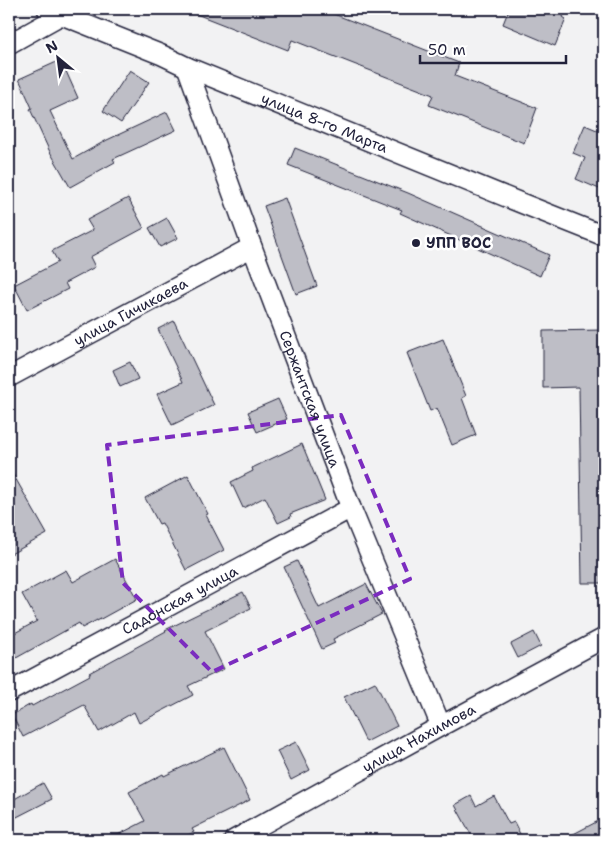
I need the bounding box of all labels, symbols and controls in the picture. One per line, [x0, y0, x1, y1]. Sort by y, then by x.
north arrow [32, 32, 82, 82]
scale bar [420, 32, 567, 64]
text: N [42, 36, 61, 57]
text: 50 m [428, 40, 466, 60]
street label: улица 8-го Марта [258, 88, 391, 158]
place label: УПП ВОС [426, 233, 491, 253]
marker: УПП ВОС [410, 237, 422, 249]
street label: улица Гичикаева [70, 273, 192, 351]
street label: Сержантская улица [275, 328, 345, 471]
street label: Садонская улица [118, 560, 242, 639]
street label: улица Нахимова [359, 699, 480, 777]

